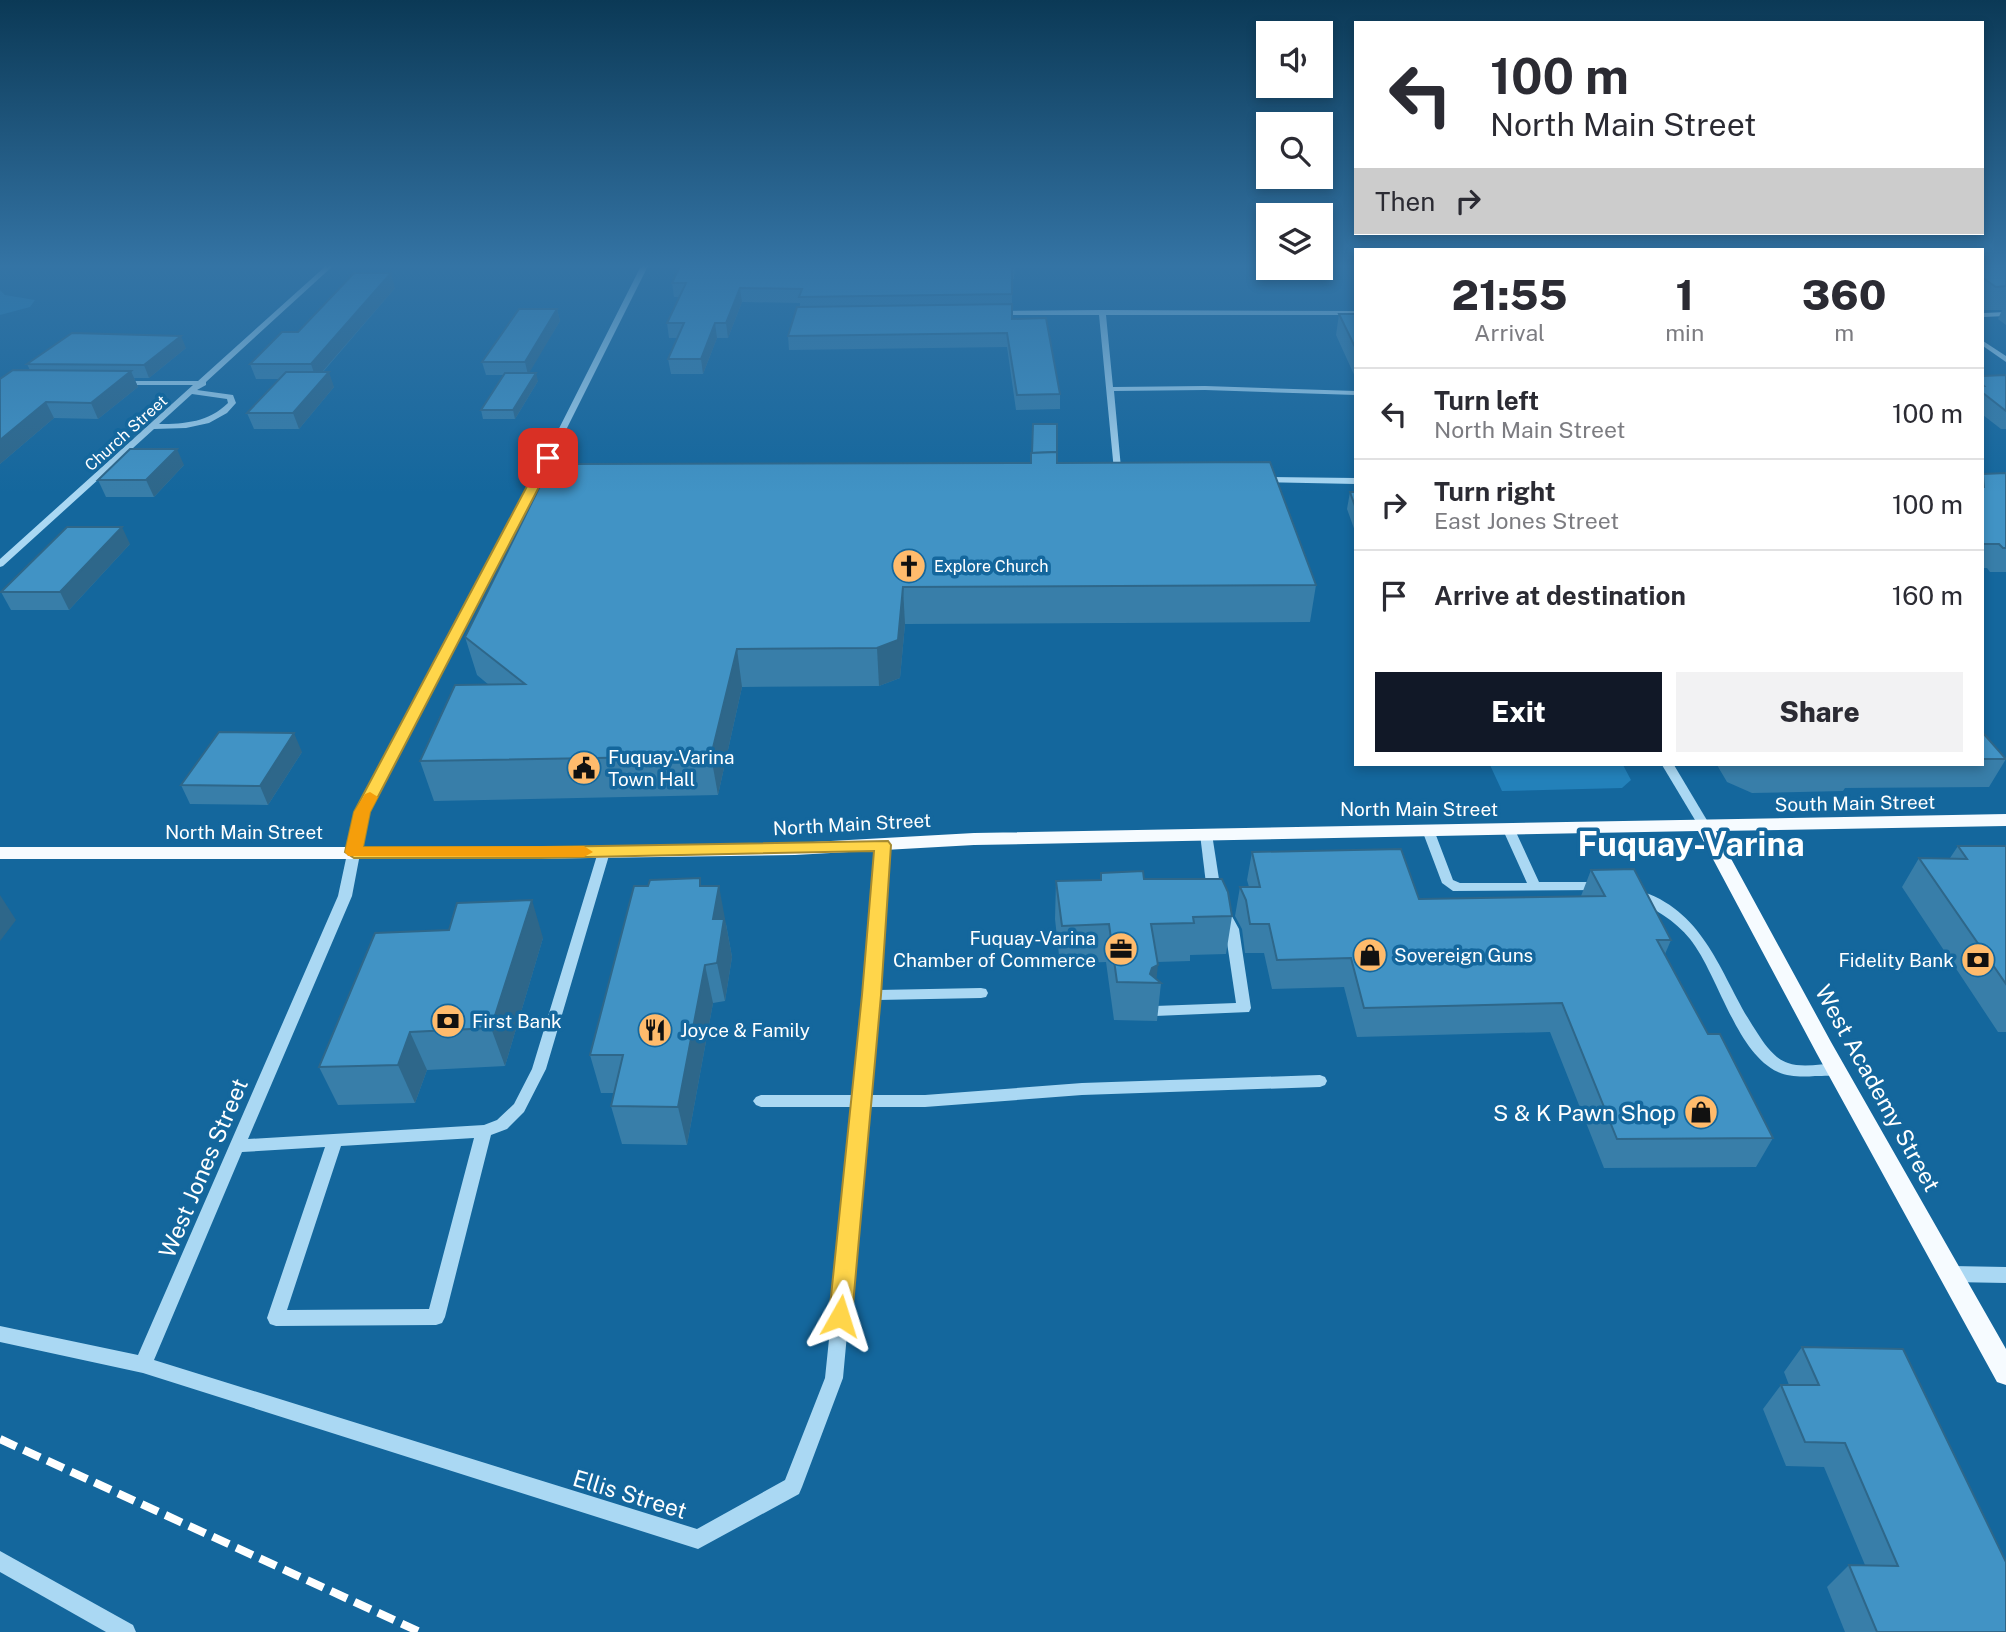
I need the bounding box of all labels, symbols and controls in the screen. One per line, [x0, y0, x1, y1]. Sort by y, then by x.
map controls [1256, 21, 1333, 280]
button: sound [1256, 21, 1333, 98]
text: 100 m [1490, 47, 1629, 105]
icon: left [1375, 49, 1466, 140]
text: North Main Street [1490, 106, 1757, 143]
button: search [1256, 112, 1333, 189]
icon: right [1449, 182, 1487, 220]
text: Then [1375, 186, 1435, 217]
button: layers [1256, 203, 1333, 280]
text: 21:55 [1452, 270, 1568, 319]
text: 1 [1675, 270, 1694, 319]
text: 360 [1802, 270, 1886, 319]
text: Arrival [1474, 319, 1545, 346]
text: min [1665, 319, 1704, 346]
text: m [1834, 319, 1854, 346]
text: Turn left [1434, 385, 1539, 416]
street label: Church Street [81, 391, 171, 475]
icon: left [1375, 395, 1413, 433]
text: 100 m [1892, 398, 1963, 429]
text: North Main Street [1434, 416, 1626, 443]
pin [518, 428, 578, 488]
icon: arrive [529, 439, 567, 477]
text: Turn right [1434, 476, 1556, 507]
icon: right [1375, 486, 1413, 524]
text: 100 m [1892, 489, 1963, 520]
text: East Jones Street [1434, 507, 1619, 534]
church icon: Explore Church [890, 547, 928, 585]
place label: Explore Church [934, 557, 1048, 576]
icon: arrive [1375, 577, 1413, 615]
text: Arrive at destination [1434, 580, 1686, 611]
text: 160 m [1892, 580, 1963, 611]
button: Exit [1375, 672, 1662, 752]
button: Share [1676, 672, 1963, 752]
place label: Fuquay-Varina Town Hall [608, 746, 735, 790]
public building icon: Fuquay-Varina Town Hall [565, 749, 603, 787]
street label: South Main Street [1775, 791, 1935, 815]
street label: North Main Street [1340, 798, 1498, 820]
street label: North Main Street [772, 809, 932, 839]
street label: North Main Street [165, 821, 323, 843]
district label: Fuquay-Varina [1577, 825, 1805, 863]
place label: Fuquay-Varina Chamber of Commerce [893, 927, 1096, 971]
office icon: Fuquay-Varina Chamber of Commerce [1102, 930, 1140, 968]
shop icon: Sovereign Guns [1351, 936, 1389, 974]
bank icon: Fidelity Bank [1959, 941, 1997, 979]
place label: Sovereign Guns [1394, 944, 1533, 966]
place label: Fidelity Bank [1839, 949, 1954, 971]
street label: West Academy Street [1810, 980, 1946, 1196]
bank icon: First Bank [429, 1002, 467, 1040]
place label: First Bank [472, 1010, 562, 1032]
restaurant icon: Joyce & Family [636, 1011, 674, 1049]
place label: Joyce & Family [680, 1019, 810, 1041]
street label: West Jones Street [153, 1074, 253, 1262]
shop icon: S & K Pawn Shop [1682, 1093, 1720, 1131]
place label: S & K Pawn Shop [1493, 1099, 1676, 1126]
position arrow [803, 1279, 877, 1353]
street label: Ellis Street [570, 1464, 690, 1524]

